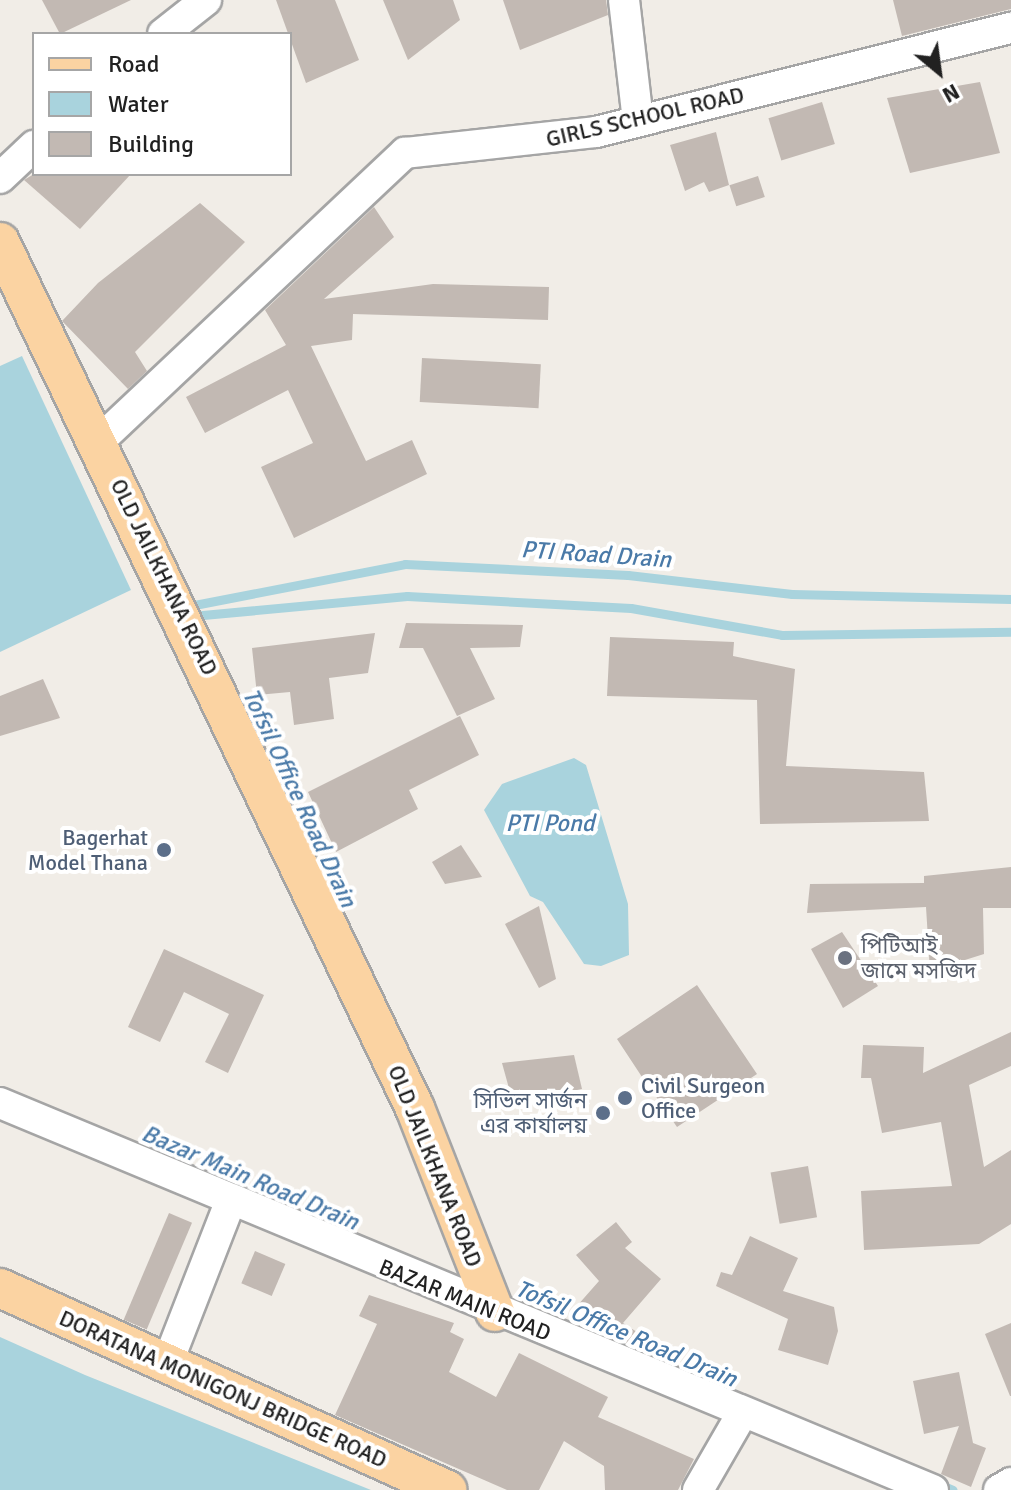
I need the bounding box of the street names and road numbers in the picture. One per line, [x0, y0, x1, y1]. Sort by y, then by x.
street label: GIRLS SCHOOL ROAD [544, 81, 746, 153]
street label: OLD JAILKHANA ROAD [105, 475, 223, 679]
street label: OLD JAILKHANA ROAD [383, 1061, 487, 1271]
street label: BAZAR MAIN ROAD [375, 1254, 555, 1346]
street label: DORATANA MONIGONJ BRIDGE ROAD [55, 1305, 391, 1473]

